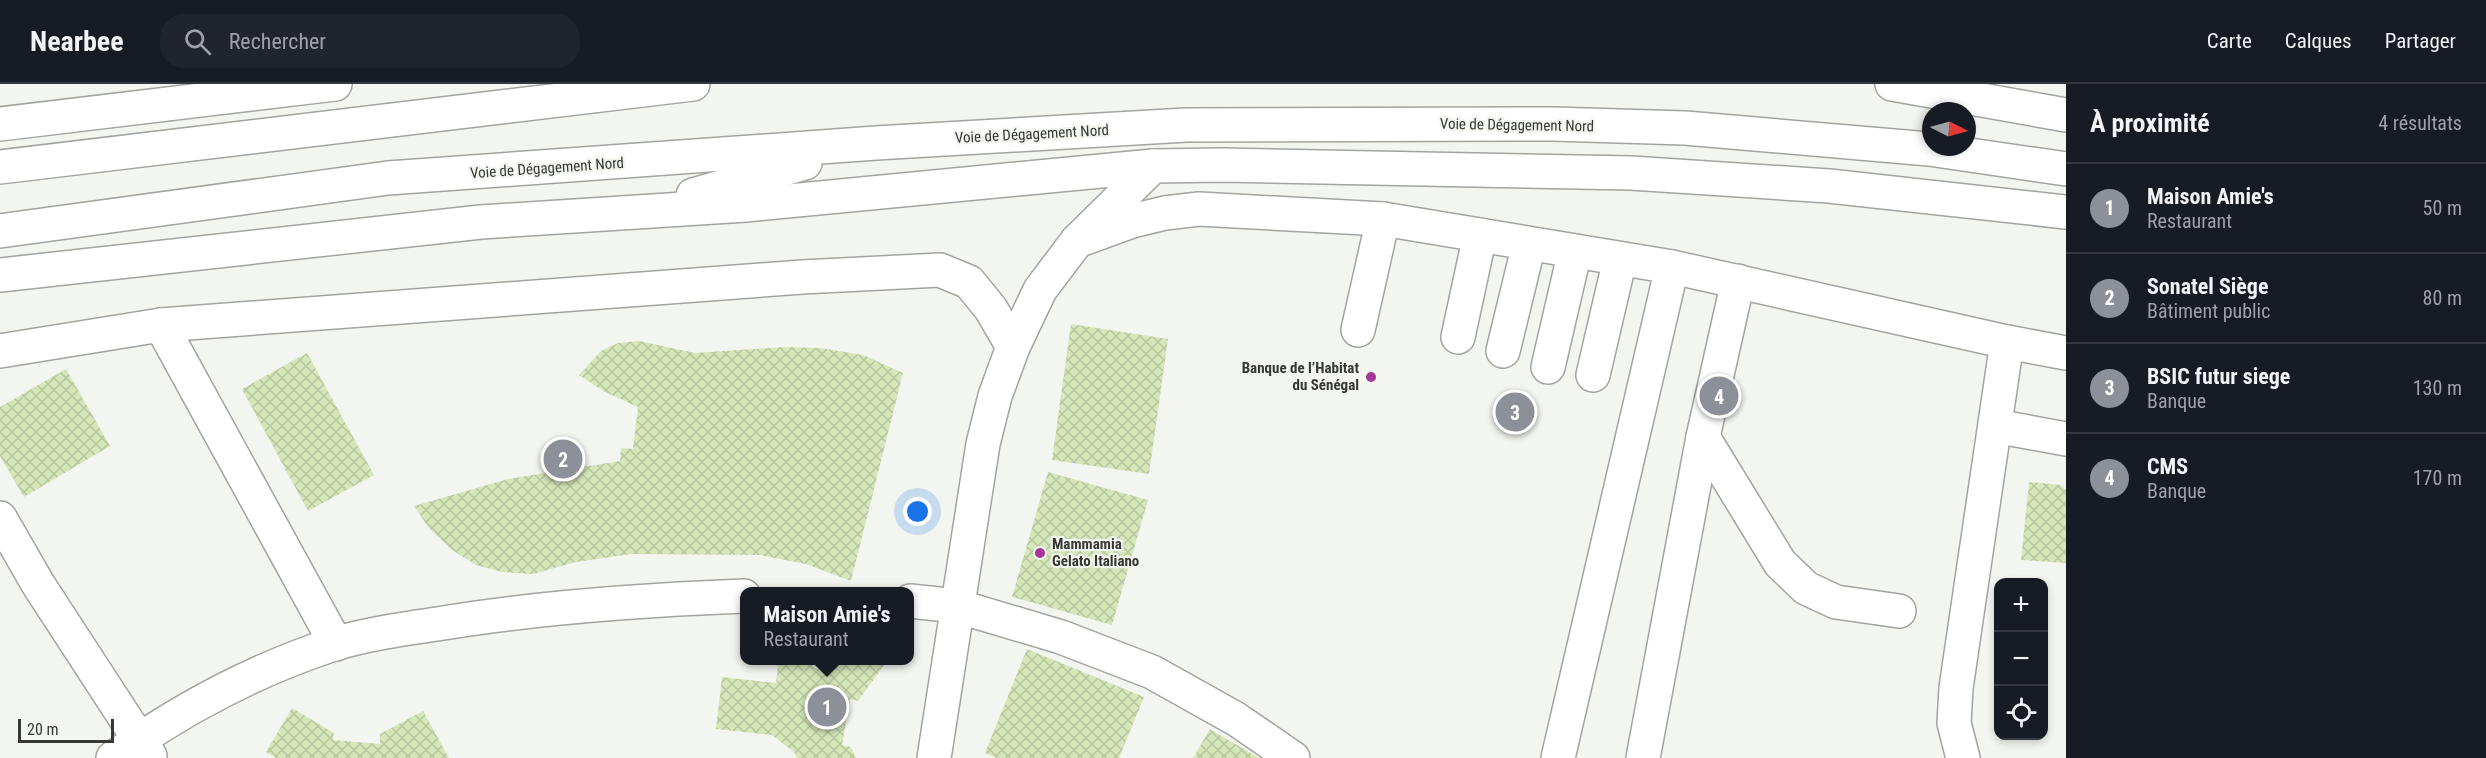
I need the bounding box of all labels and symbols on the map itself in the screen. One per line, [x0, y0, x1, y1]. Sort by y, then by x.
north arrow [1922, 102, 1976, 156]
street label: Voie de Dégagement Nord [1440, 115, 1594, 135]
street label: Voie de Dégagement Nord [955, 121, 1109, 147]
street label: Voie de Dégagement Nord [469, 154, 625, 182]
place label: Banque de l’Habitat du Sénégal [1242, 359, 1359, 394]
marker: Banque de l’Habitat du Sénégal [1364, 370, 1378, 384]
pin: 4 [1700, 374, 1738, 418]
pin: 3 [1496, 390, 1534, 434]
pin: 2 [544, 436, 582, 482]
your location [903, 497, 932, 526]
place label: Mammamia Gelato Italiano [1052, 535, 1139, 570]
marker: Mammamia Gelato Italiano [1033, 546, 1047, 560]
pin: 1 [808, 684, 846, 730]
scale bar [18, 716, 114, 744]

